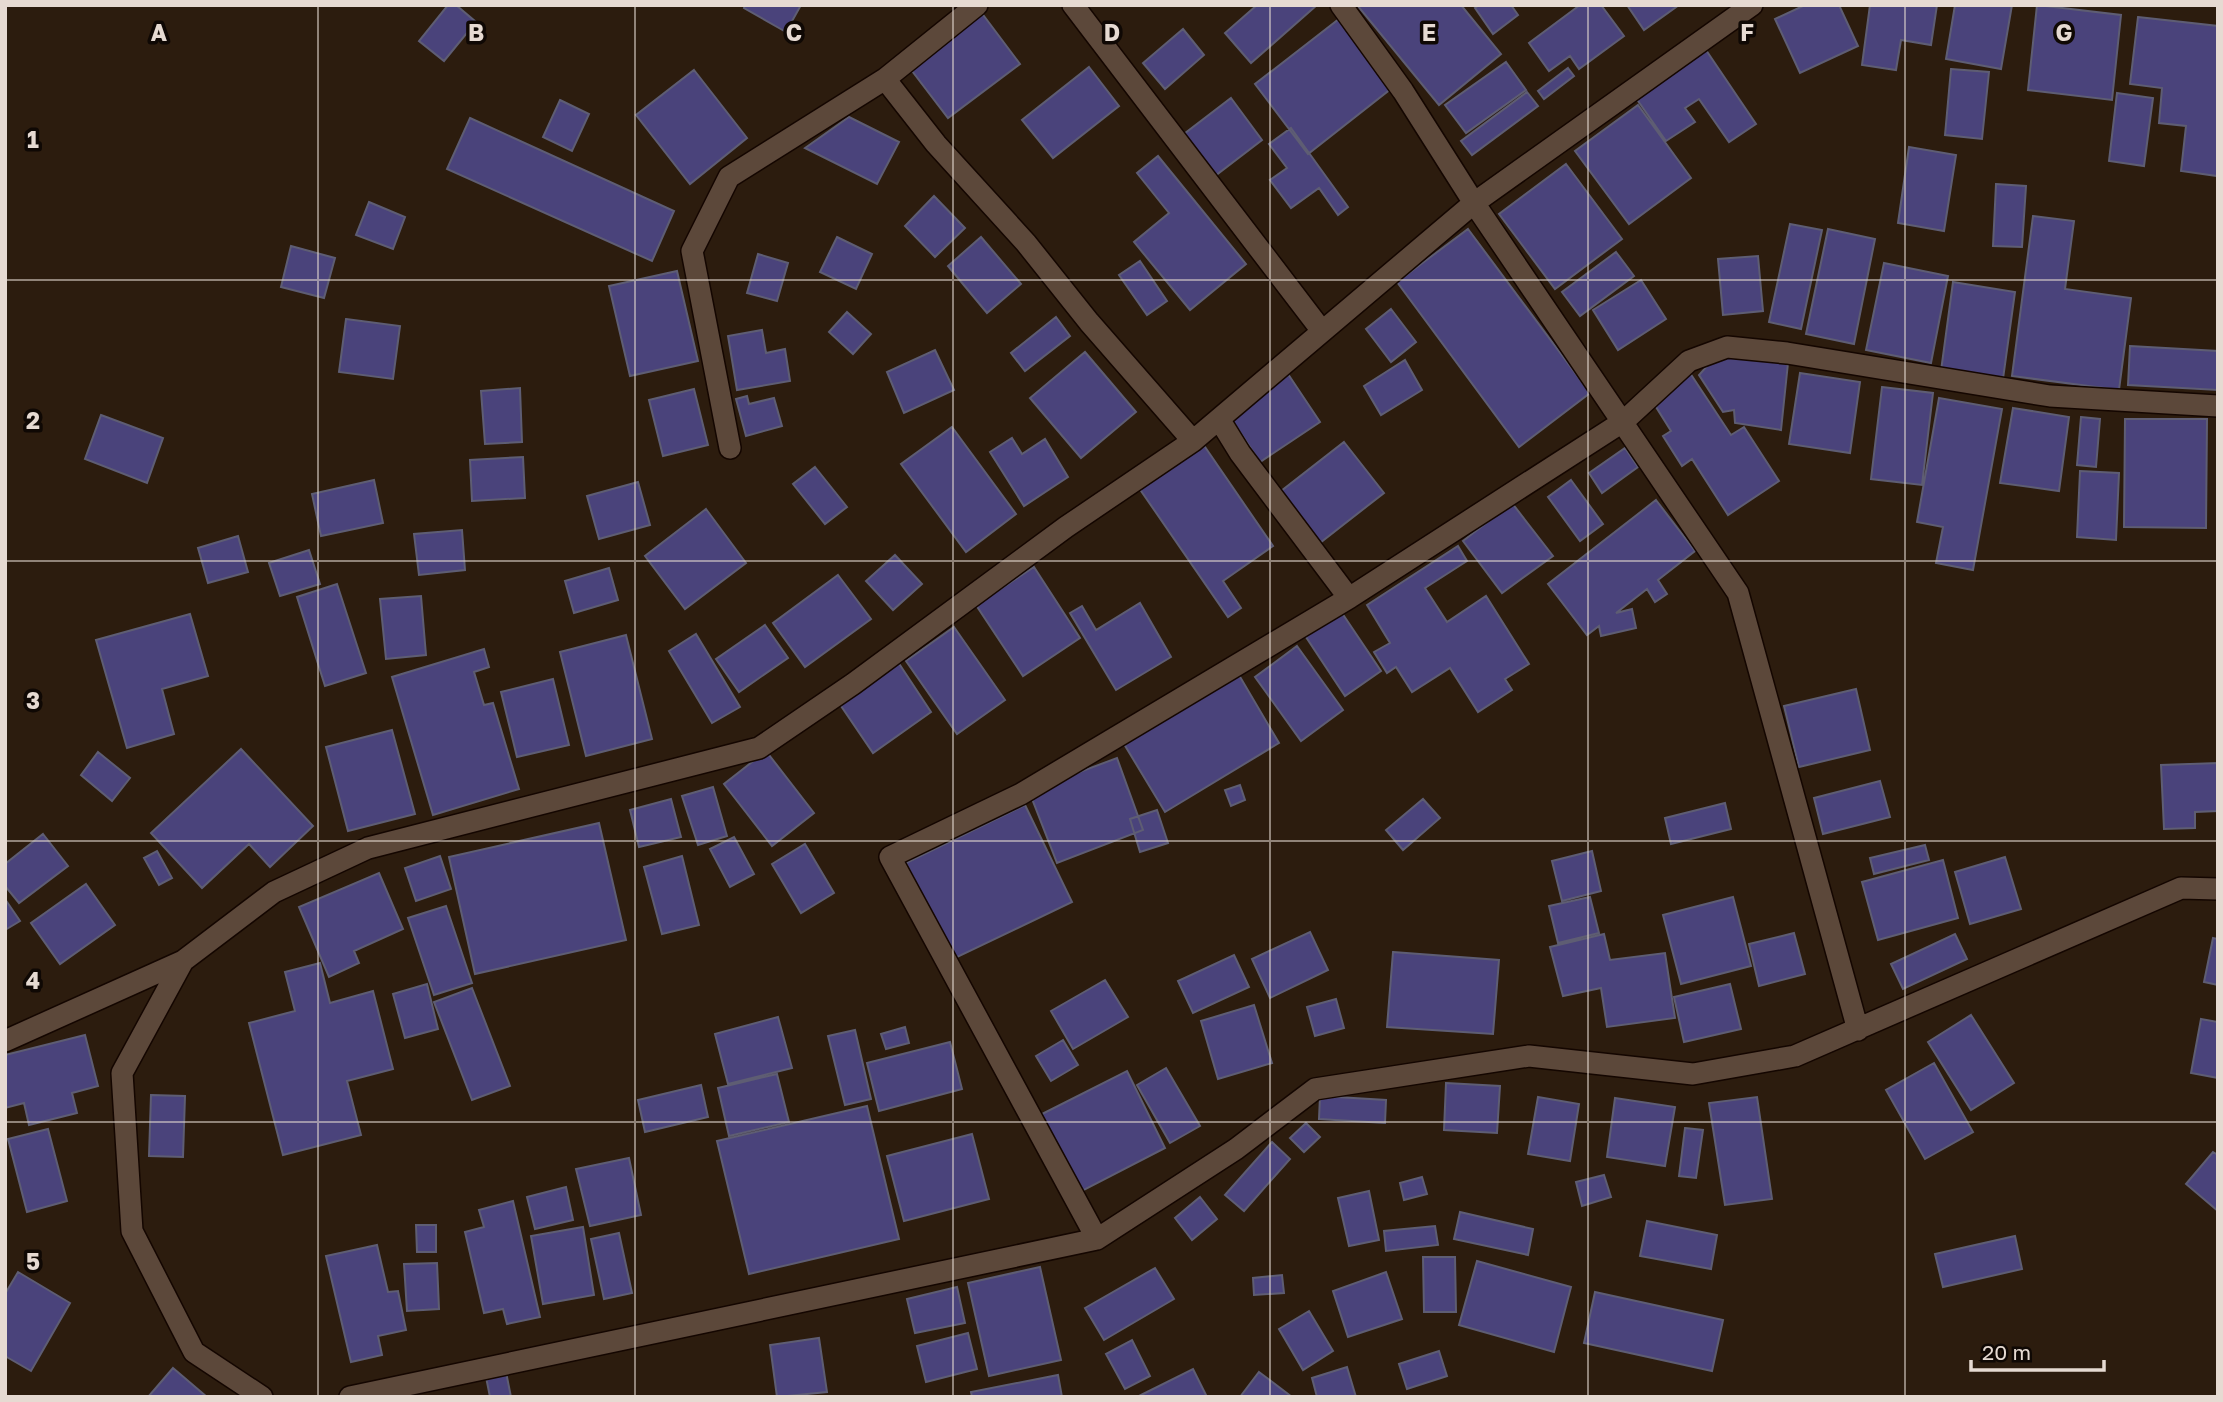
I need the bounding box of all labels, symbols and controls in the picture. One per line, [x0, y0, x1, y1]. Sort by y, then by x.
text: A [151, 18, 168, 46]
text: B [468, 18, 484, 46]
text: C [786, 18, 802, 46]
text: D [1104, 18, 1120, 46]
text: E [1422, 18, 1436, 46]
text: F [1740, 18, 1754, 46]
text: G [2056, 18, 2072, 46]
text: 1 [27, 125, 39, 153]
text: 2 [26, 406, 40, 434]
text: 3 [26, 686, 40, 714]
text: 4 [26, 966, 40, 994]
text: 5 [26, 1247, 40, 1275]
scale bar [1971, 1328, 2104, 1372]
text: 20 m [1982, 1339, 2031, 1365]

